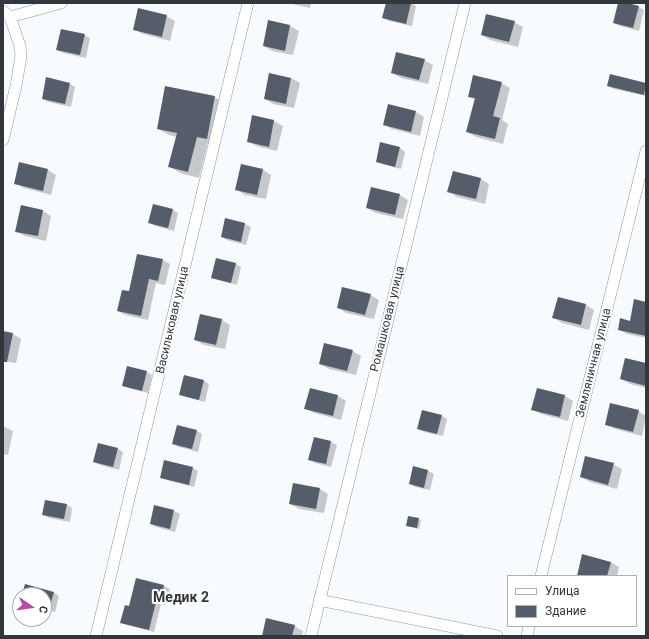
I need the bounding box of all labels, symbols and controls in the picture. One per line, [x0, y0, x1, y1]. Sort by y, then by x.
street label: Васильковая улица [154, 265, 192, 375]
street label: Ромашковая улица [368, 265, 408, 373]
street label: Земляничная улица [573, 307, 615, 419]
legend [507, 575, 637, 627]
text: Улица [545, 584, 580, 598]
north arrow [12, 587, 52, 627]
district label: Медик 2 [153, 590, 209, 606]
text: Здание [545, 604, 586, 618]
text: С [36, 605, 50, 615]

